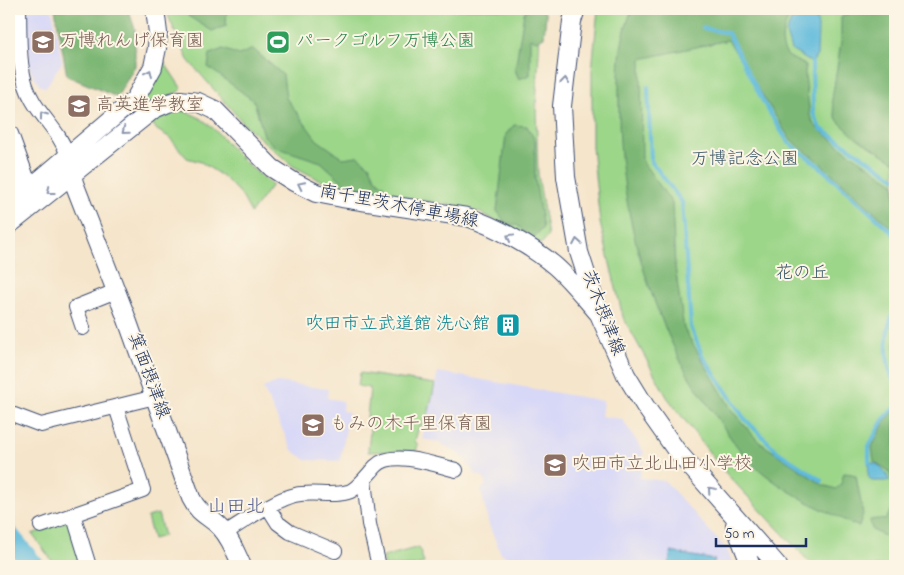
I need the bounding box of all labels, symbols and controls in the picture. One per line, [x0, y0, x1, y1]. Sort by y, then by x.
school or university icon: 万博れんげ保育園 [30, 29, 56, 55]
place label: 万博れんげ保育園 [60, 29, 204, 55]
sports icon: パークゴルフ万博公園 [265, 29, 291, 55]
place label: パークゴルフ万博公園 [296, 29, 475, 55]
one-way arrow [143, 69, 154, 78]
one-way arrow [559, 77, 570, 85]
school or university icon: 高英進学教室 [66, 93, 92, 119]
place label: 高英進学教室 [96, 93, 204, 119]
one-way arrow [40, 111, 49, 121]
one-way arrow [122, 125, 131, 133]
park label: 万博記念公園 [691, 147, 799, 173]
street label: 南千里茨木停車場線 [317, 179, 481, 235]
one-way arrow [297, 181, 306, 191]
one-way arrow [47, 185, 56, 194]
one-way arrow [507, 234, 516, 244]
one-way arrow [573, 238, 583, 247]
park label: 花の丘 [775, 261, 829, 287]
street label: 茨木摂津線 [574, 266, 630, 360]
place label: 吹田市立武道館 洗心館 [306, 312, 490, 338]
building icon: 吹田市立武道館 洗心館 [495, 312, 521, 338]
street label: 箕面摂津線 [120, 329, 176, 423]
school or university icon: もみの木千里保育園 [300, 412, 326, 438]
place label: もみの木千里保育園 [330, 412, 492, 438]
school or university icon: 吹田市立北山田小学校 [542, 452, 568, 478]
place label: 吹田市立北山田小学校 [572, 452, 752, 478]
one-way arrow [707, 487, 716, 496]
district label: 山田北 [207, 494, 265, 521]
scale bar [716, 515, 806, 547]
text: 50 m [724, 523, 755, 545]

